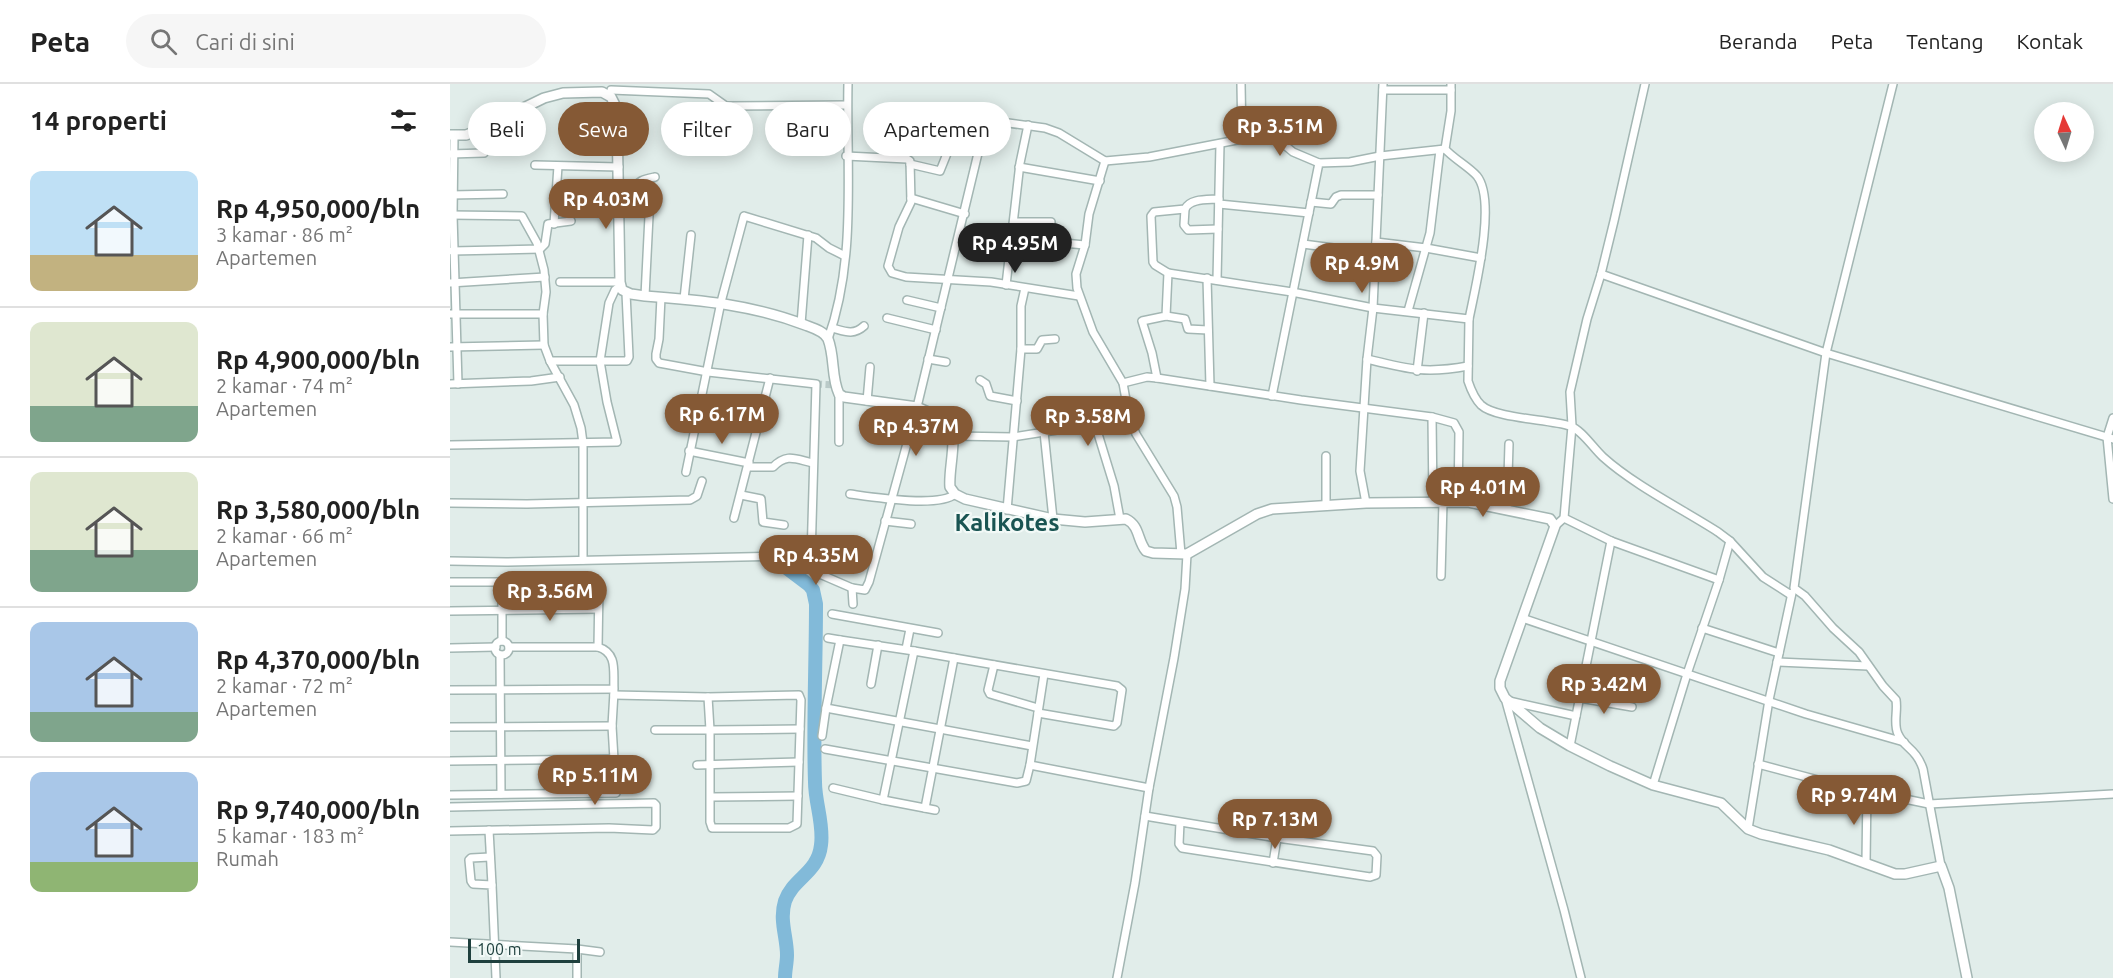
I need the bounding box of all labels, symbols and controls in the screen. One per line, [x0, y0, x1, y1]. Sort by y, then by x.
search box [126, 14, 546, 68]
icon: search [147, 25, 180, 58]
text: Peta [30, 26, 90, 57]
text: Cari di sini [195, 29, 295, 54]
text: Beranda [1719, 29, 1798, 53]
text: Peta [1831, 29, 1873, 53]
text: Tentang [1906, 29, 1984, 53]
text: Kontak [2017, 29, 2083, 53]
chip: Beli [468, 102, 546, 156]
chip: Sewa [558, 102, 649, 156]
chip: Filter [661, 102, 753, 156]
chip: Baru [765, 102, 851, 156]
chip: Apartemen [863, 102, 1011, 156]
north arrow [2034, 102, 2094, 162]
map controls [2034, 102, 2094, 162]
icon: filters [387, 104, 420, 137]
text: 14 properti [30, 106, 167, 135]
pin: Rp 3.51M [1218, 106, 1342, 157]
text: Rp 3.51M [1237, 114, 1323, 137]
pin: Rp 4.03M [544, 179, 668, 230]
text: Rp 4.03M [563, 187, 649, 210]
text: Rp 4,950,000/bln [216, 194, 420, 223]
icon: home [78, 195, 150, 267]
text: 3 kamar · 86 m² [216, 223, 353, 246]
pin: Rp 4.95M [953, 223, 1077, 274]
text: Rp 4.95M [972, 231, 1058, 254]
pin: Rp 4.9M [1307, 243, 1417, 294]
text: Apartemen [216, 246, 317, 269]
text: Rp 4.9M [1324, 251, 1400, 274]
text: Rp 4,900,000/bln [216, 345, 420, 374]
icon: home [78, 346, 150, 418]
text: 2 kamar · 74 m² [216, 374, 353, 397]
pin: Rp 6.17M [660, 394, 784, 445]
pin: Rp 3.58M [1026, 396, 1150, 447]
text: Apartemen [216, 397, 317, 420]
text: Rp 6.17M [679, 402, 765, 425]
text: Rp 3.58M [1045, 404, 1131, 427]
pin: Rp 4.37M [854, 406, 978, 457]
text: Rp 4.37M [873, 414, 959, 437]
pin: Rp 4.01M [1421, 467, 1545, 518]
text: Rp 4.01M [1440, 475, 1526, 498]
text: Rp 3,580,000/bln [216, 495, 420, 524]
icon: home [78, 496, 150, 568]
district label: Kalikotes [954, 509, 1060, 536]
text: 2 kamar · 66 m² [216, 524, 353, 547]
pin: Rp 4.35M [754, 535, 878, 586]
text: Rp 4.35M [773, 543, 859, 566]
text: Apartemen [216, 547, 317, 570]
pin: Rp 3.56M [488, 571, 612, 622]
text: Rp 3.56M [507, 579, 593, 602]
text: Rp 4,370,000/bln [216, 645, 420, 674]
icon: home [78, 646, 150, 718]
pin: Rp 3.42M [1542, 664, 1666, 715]
text: Rp 3.42M [1561, 672, 1647, 695]
text: 2 kamar · 72 m² [216, 674, 353, 697]
text: Apartemen [216, 697, 317, 720]
pin: Rp 5.11M [533, 755, 657, 806]
text: Rp 5.11M [552, 763, 638, 786]
pin: Rp 9.74M [1792, 775, 1916, 826]
text: Rp 9.74M [1811, 783, 1897, 806]
text: Rp 9,740,000/bln [216, 795, 420, 824]
icon: home [78, 796, 150, 868]
pin: Rp 7.13M [1213, 799, 1337, 850]
text: Rp 7.13M [1232, 807, 1318, 830]
text: 5 kamar · 183 m² [216, 824, 364, 847]
text: Rumah [216, 847, 279, 870]
scale bar [468, 936, 580, 964]
text: 100 m [477, 940, 522, 958]

